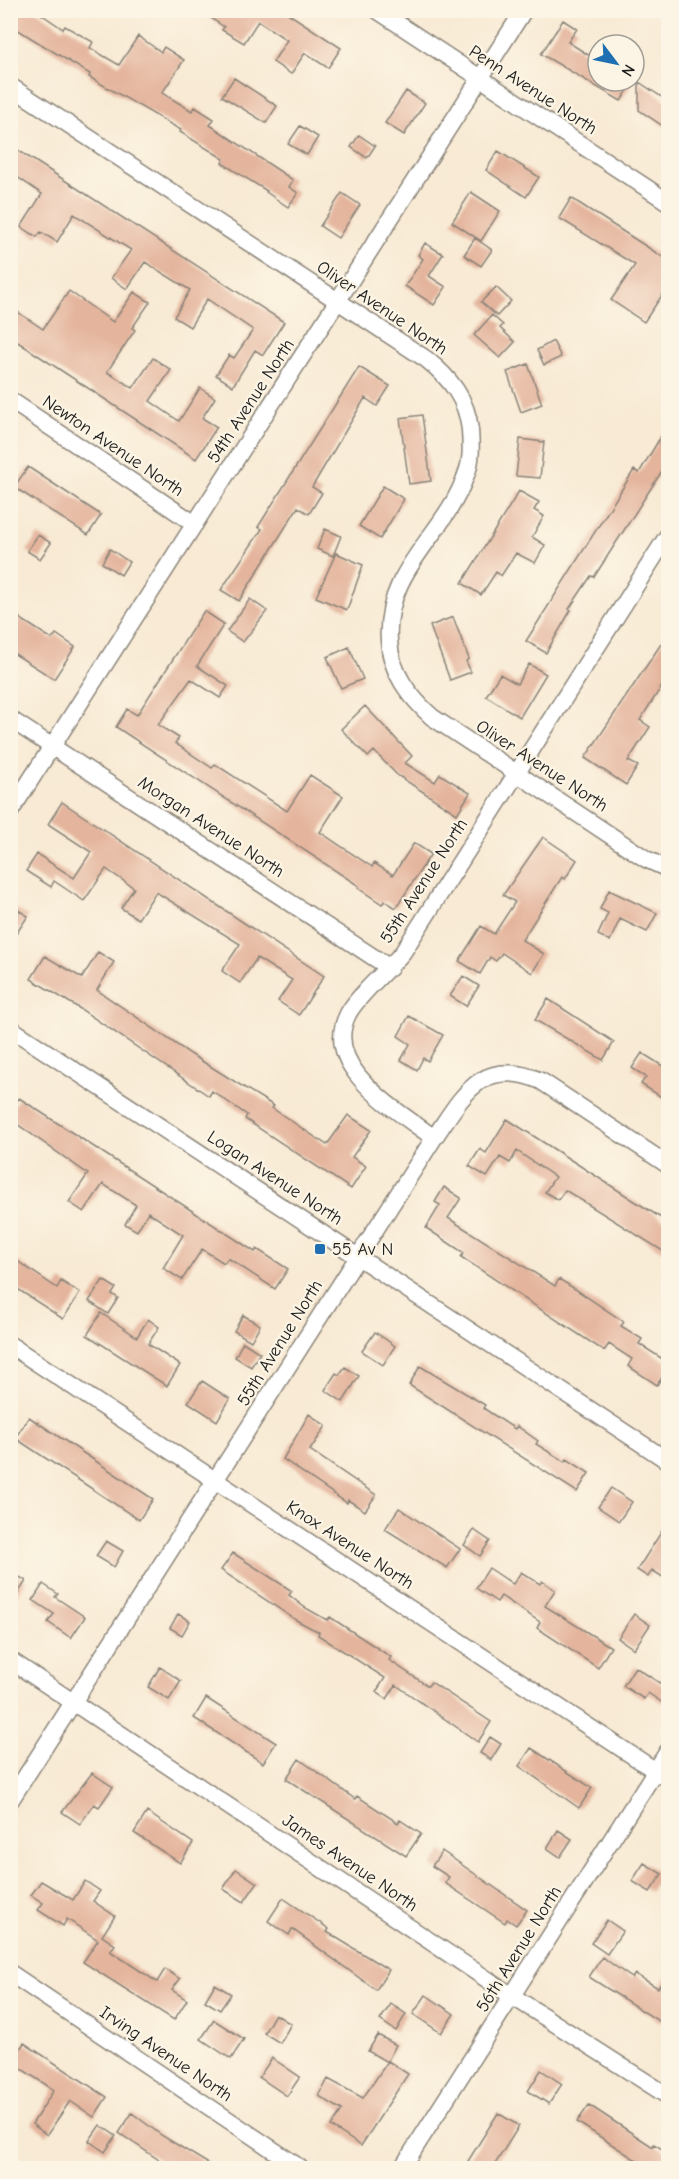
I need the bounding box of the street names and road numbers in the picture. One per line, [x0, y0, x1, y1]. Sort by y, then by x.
street label: Penn Avenue North [465, 41, 601, 139]
street label: Oliver Avenue North [313, 256, 451, 360]
street label: 54th Avenue North [203, 335, 299, 467]
street label: Newton Avenue North [38, 391, 188, 501]
street label: Oliver Avenue North [472, 716, 612, 816]
street label: Morgan Avenue North [134, 772, 288, 882]
street label: 55th Avenue North [376, 815, 472, 947]
street label: Logan Avenue North [203, 1126, 347, 1230]
street label: 55th Avenue North [233, 1276, 327, 1410]
street label: Knox Avenue North [282, 1496, 418, 1594]
street label: James Avenue North [278, 1810, 422, 1916]
street label: 56th Avenue North [472, 1882, 566, 2016]
street label: Irving Avenue North [96, 2002, 236, 2106]

